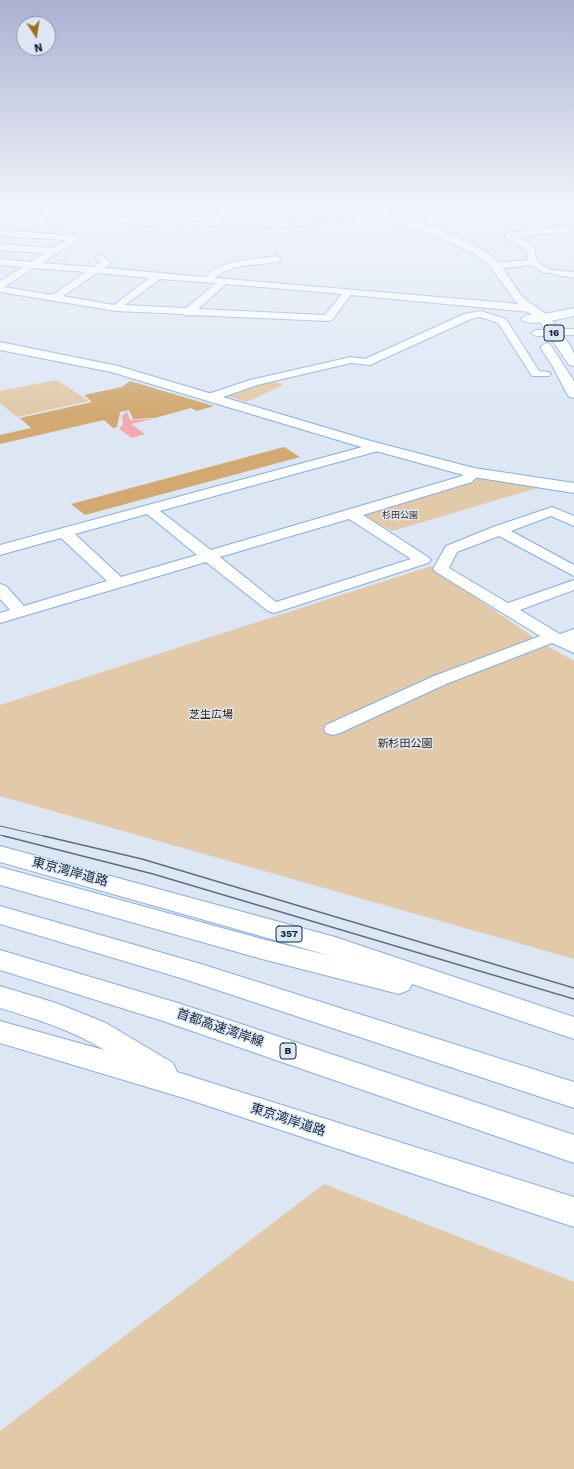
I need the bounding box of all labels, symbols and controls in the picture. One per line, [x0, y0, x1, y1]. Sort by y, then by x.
north arrow [16, 16, 56, 56]
text: N [33, 40, 44, 54]
road number: 16 [544, 325, 564, 341]
park label: 杉田公園 [382, 510, 418, 520]
park label: 芝生広場 [189, 708, 233, 722]
park label: 新杉田公園 [378, 737, 432, 751]
street label: 東京湾岸道路 [30, 854, 110, 890]
road number: 357 [276, 926, 302, 942]
street label: 首都高速湾岸線 [174, 1006, 266, 1050]
road number: B [280, 1043, 296, 1059]
street label: 東京湾岸道路 [248, 1101, 328, 1139]

